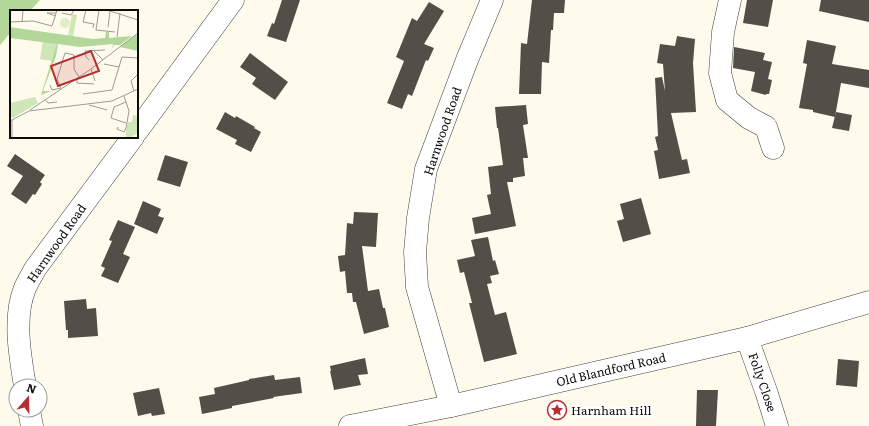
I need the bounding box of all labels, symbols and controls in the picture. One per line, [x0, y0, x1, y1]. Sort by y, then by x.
inset map [10, 10, 138, 138]
street label: Harnwood Road [418, 84, 466, 178]
street label: Harnwood Road [22, 199, 90, 286]
street label: Old Blandford Road [554, 347, 668, 390]
street label: Folly Close [744, 350, 782, 414]
north arrow [8, 378, 48, 418]
text: N [25, 379, 39, 397]
place icon: Harnham Hill [546, 399, 568, 421]
place label: Harnham Hill [571, 401, 651, 419]

